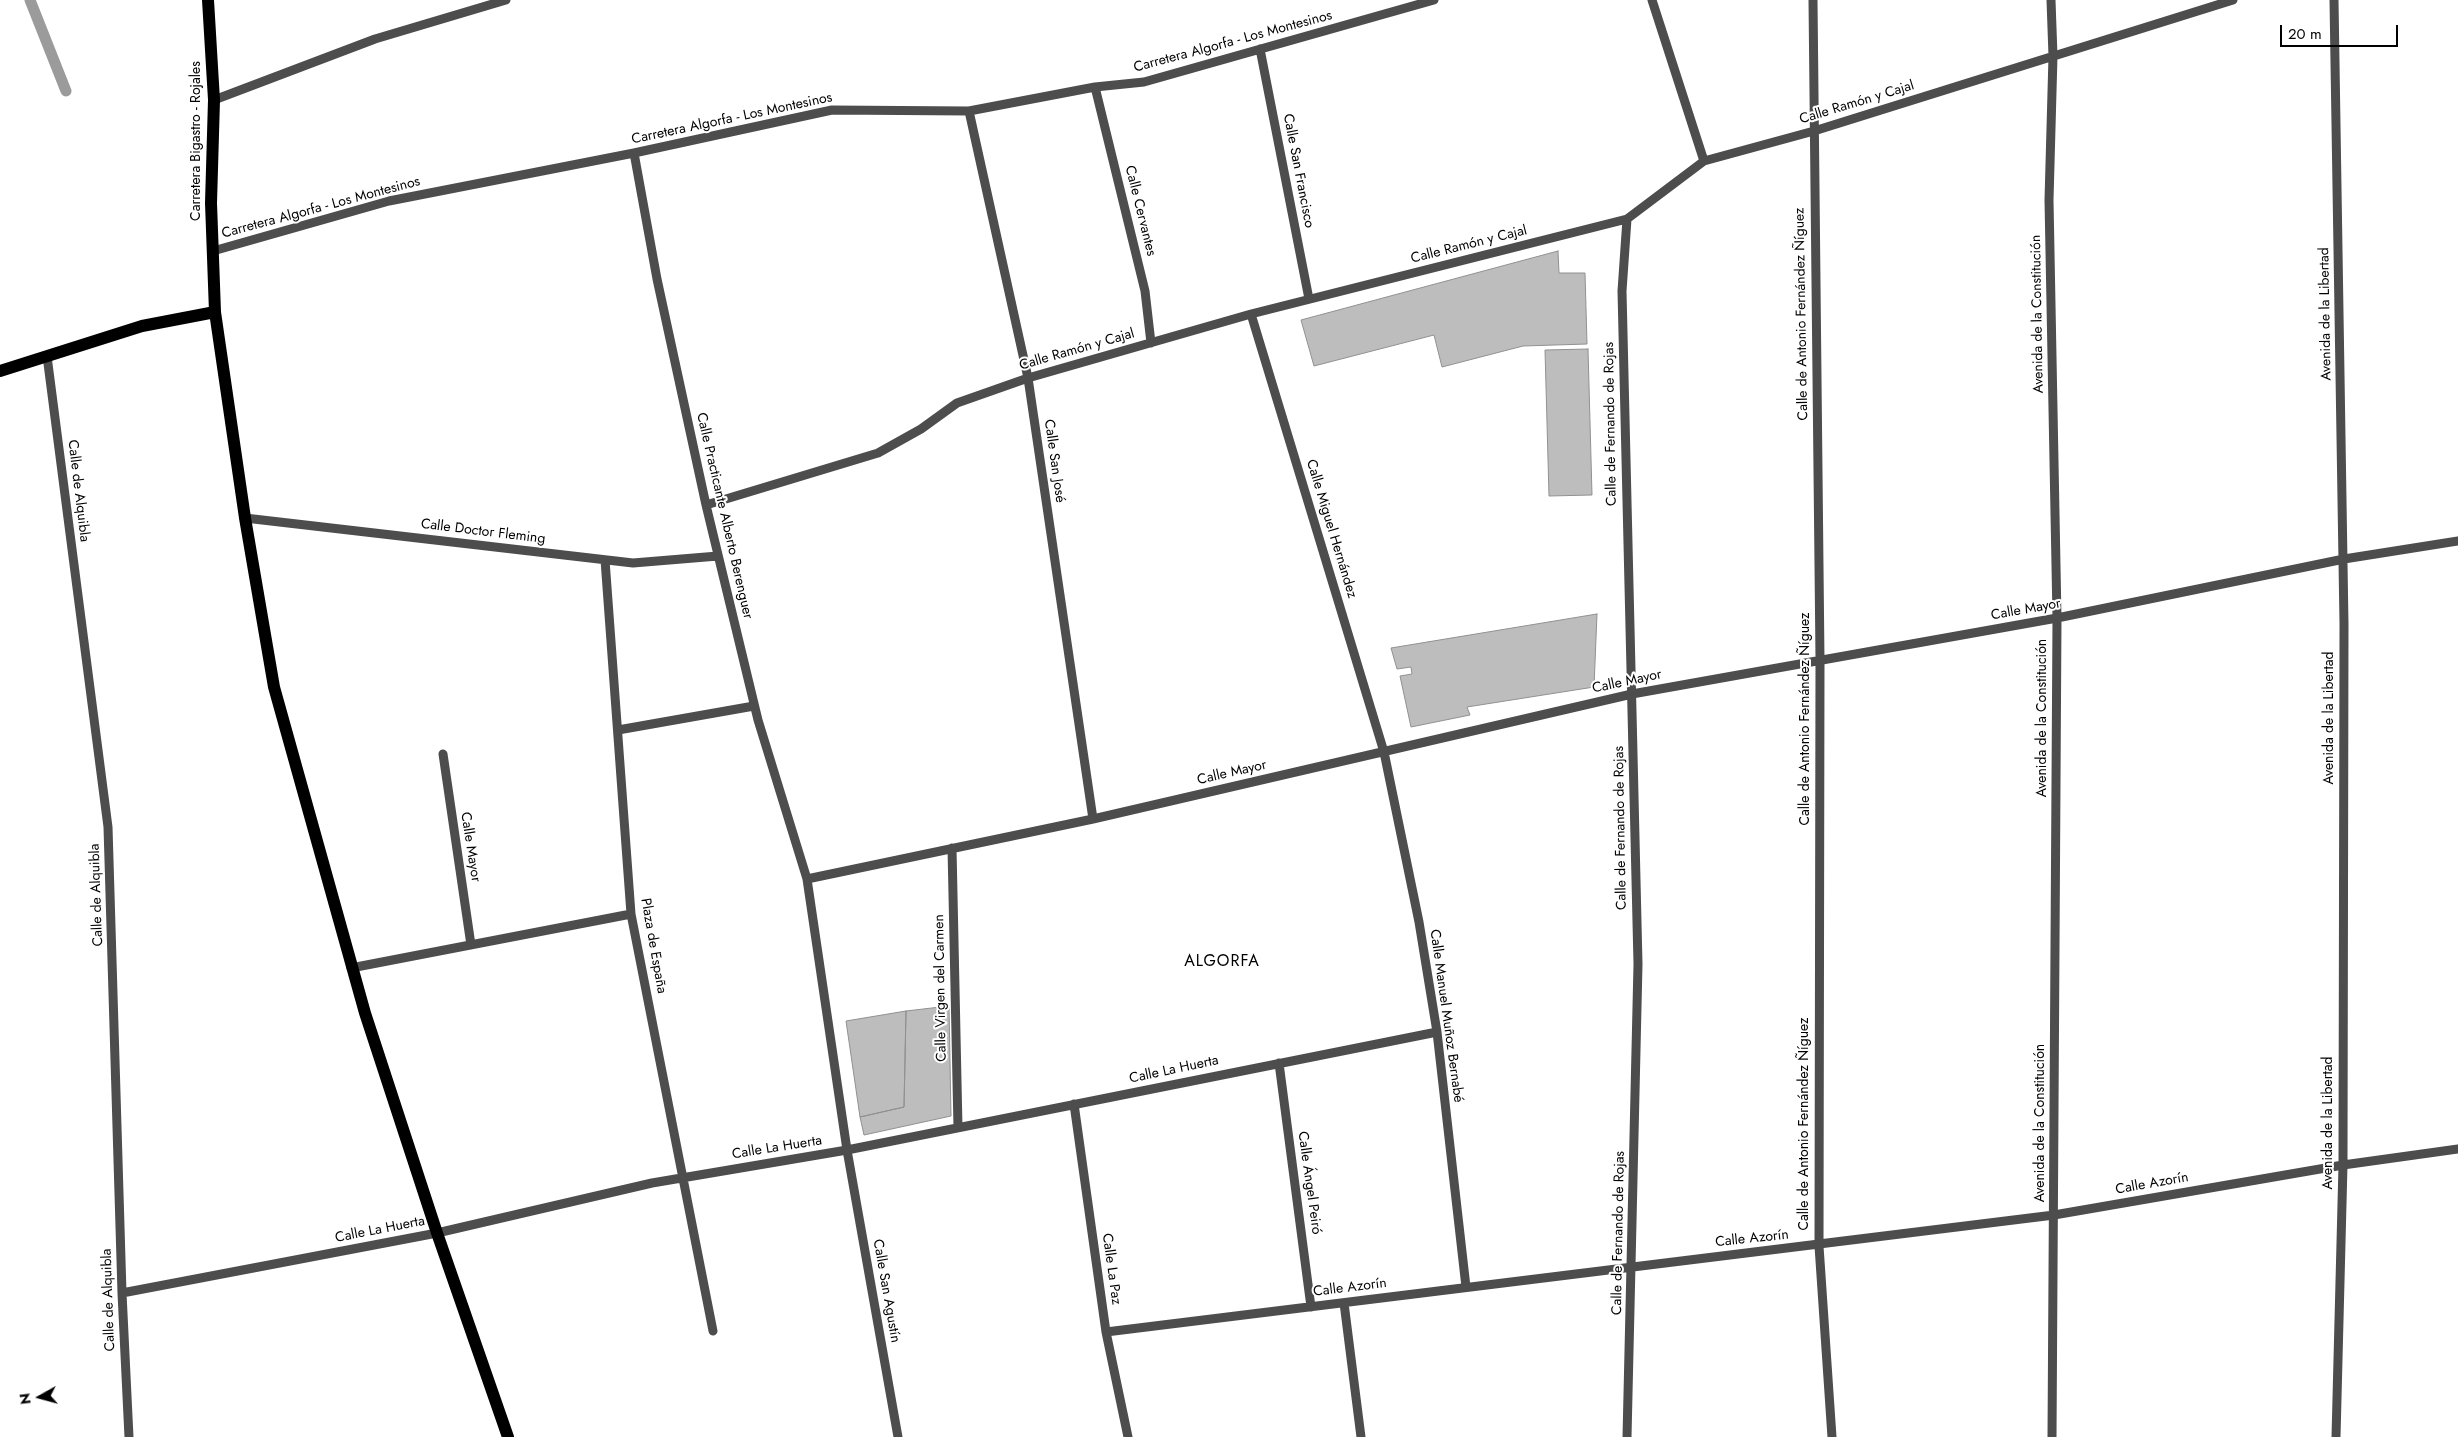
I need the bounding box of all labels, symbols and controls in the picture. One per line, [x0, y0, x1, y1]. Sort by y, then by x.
street label: Carretera Algorfa - Los Montesinos [1132, 7, 1334, 77]
scale bar [2283, 15, 2400, 47]
text: 20 m [2288, 23, 2322, 45]
street label: Carretera Bigastro - Rojales [189, 61, 205, 221]
street label: Calle Ramón y Cajal [1798, 78, 1916, 128]
street label: Carretera Algorfa - Los Montesinos [630, 89, 834, 149]
street label: Calle San Francisco [1279, 112, 1317, 230]
street label: Calle Cervantes [1121, 164, 1159, 258]
street label: Carretera Algorfa - Los Montesinos [220, 173, 422, 243]
street label: Calle de Antonio Fernández Ñíguez [1792, 207, 1812, 421]
street label: Calle Ramón y Cajal [1409, 222, 1529, 268]
street label: Avenida de la Constitución [2028, 235, 2048, 393]
street label: Avenida de la Libertad [2316, 247, 2336, 381]
street label: Calle Ramón y Cajal [1017, 326, 1137, 374]
street label: Calle de Fernando de Rojas [1601, 342, 1621, 506]
street label: Calle Practicante Alberto Berenguer [692, 411, 756, 621]
street label: Calle San José [1040, 418, 1068, 504]
street label: Calle de Alquibla [63, 439, 93, 543]
street label: Calle Miguel Hernández [1302, 458, 1360, 600]
street label: Calle Doctor Fleming [420, 516, 546, 548]
street label: Calle Mayor [1990, 596, 2062, 624]
street label: Calle de Antonio Fernández Ñíguez [1798, 613, 1814, 825]
street label: Avenida de la Constitución [2035, 639, 2051, 797]
street label: Avenida de la Libertad [2322, 651, 2338, 785]
street label: Calle Mayor [1591, 666, 1663, 698]
street label: Calle de Fernando de Rojas [1611, 746, 1631, 910]
street label: Calle Mayor [1196, 757, 1268, 789]
street label: Calle Mayor [456, 811, 484, 883]
street label: Calle de Alquibla [87, 843, 107, 947]
street label: Plaza de España [636, 897, 670, 995]
street label: Calle Virgen del Carmen [931, 914, 951, 1062]
street label: Calle Manuel Muñoz Bernabé [1426, 928, 1466, 1104]
district label: ALGORFA [1183, 952, 1261, 972]
street label: Calle de Antonio Fernández Ñíguez [1797, 1018, 1813, 1230]
street label: Avenida de la Constitución [2033, 1044, 2049, 1202]
street label: Calle La Huerta [1128, 1052, 1220, 1088]
street label: Avenida de la Libertad [2321, 1056, 2337, 1190]
street label: Calle Ángel Peiró [1293, 1130, 1325, 1236]
street label: Calle La Huerta [731, 1133, 823, 1163]
street label: Calle de Fernando de Rojas [1609, 1151, 1629, 1315]
street label: Calle Azorín [2114, 1169, 2190, 1199]
street label: Calle La Huerta [334, 1213, 426, 1247]
street label: Calle Azorín [1714, 1227, 1790, 1251]
street label: Calle La Paz [1098, 1232, 1124, 1306]
street label: Calle San Agustín [869, 1238, 903, 1344]
street label: Calle de Alquibla [99, 1248, 119, 1352]
street label: Calle Azorín [1312, 1275, 1388, 1301]
north arrow [15, 1372, 65, 1422]
text: N [15, 1392, 36, 1406]

